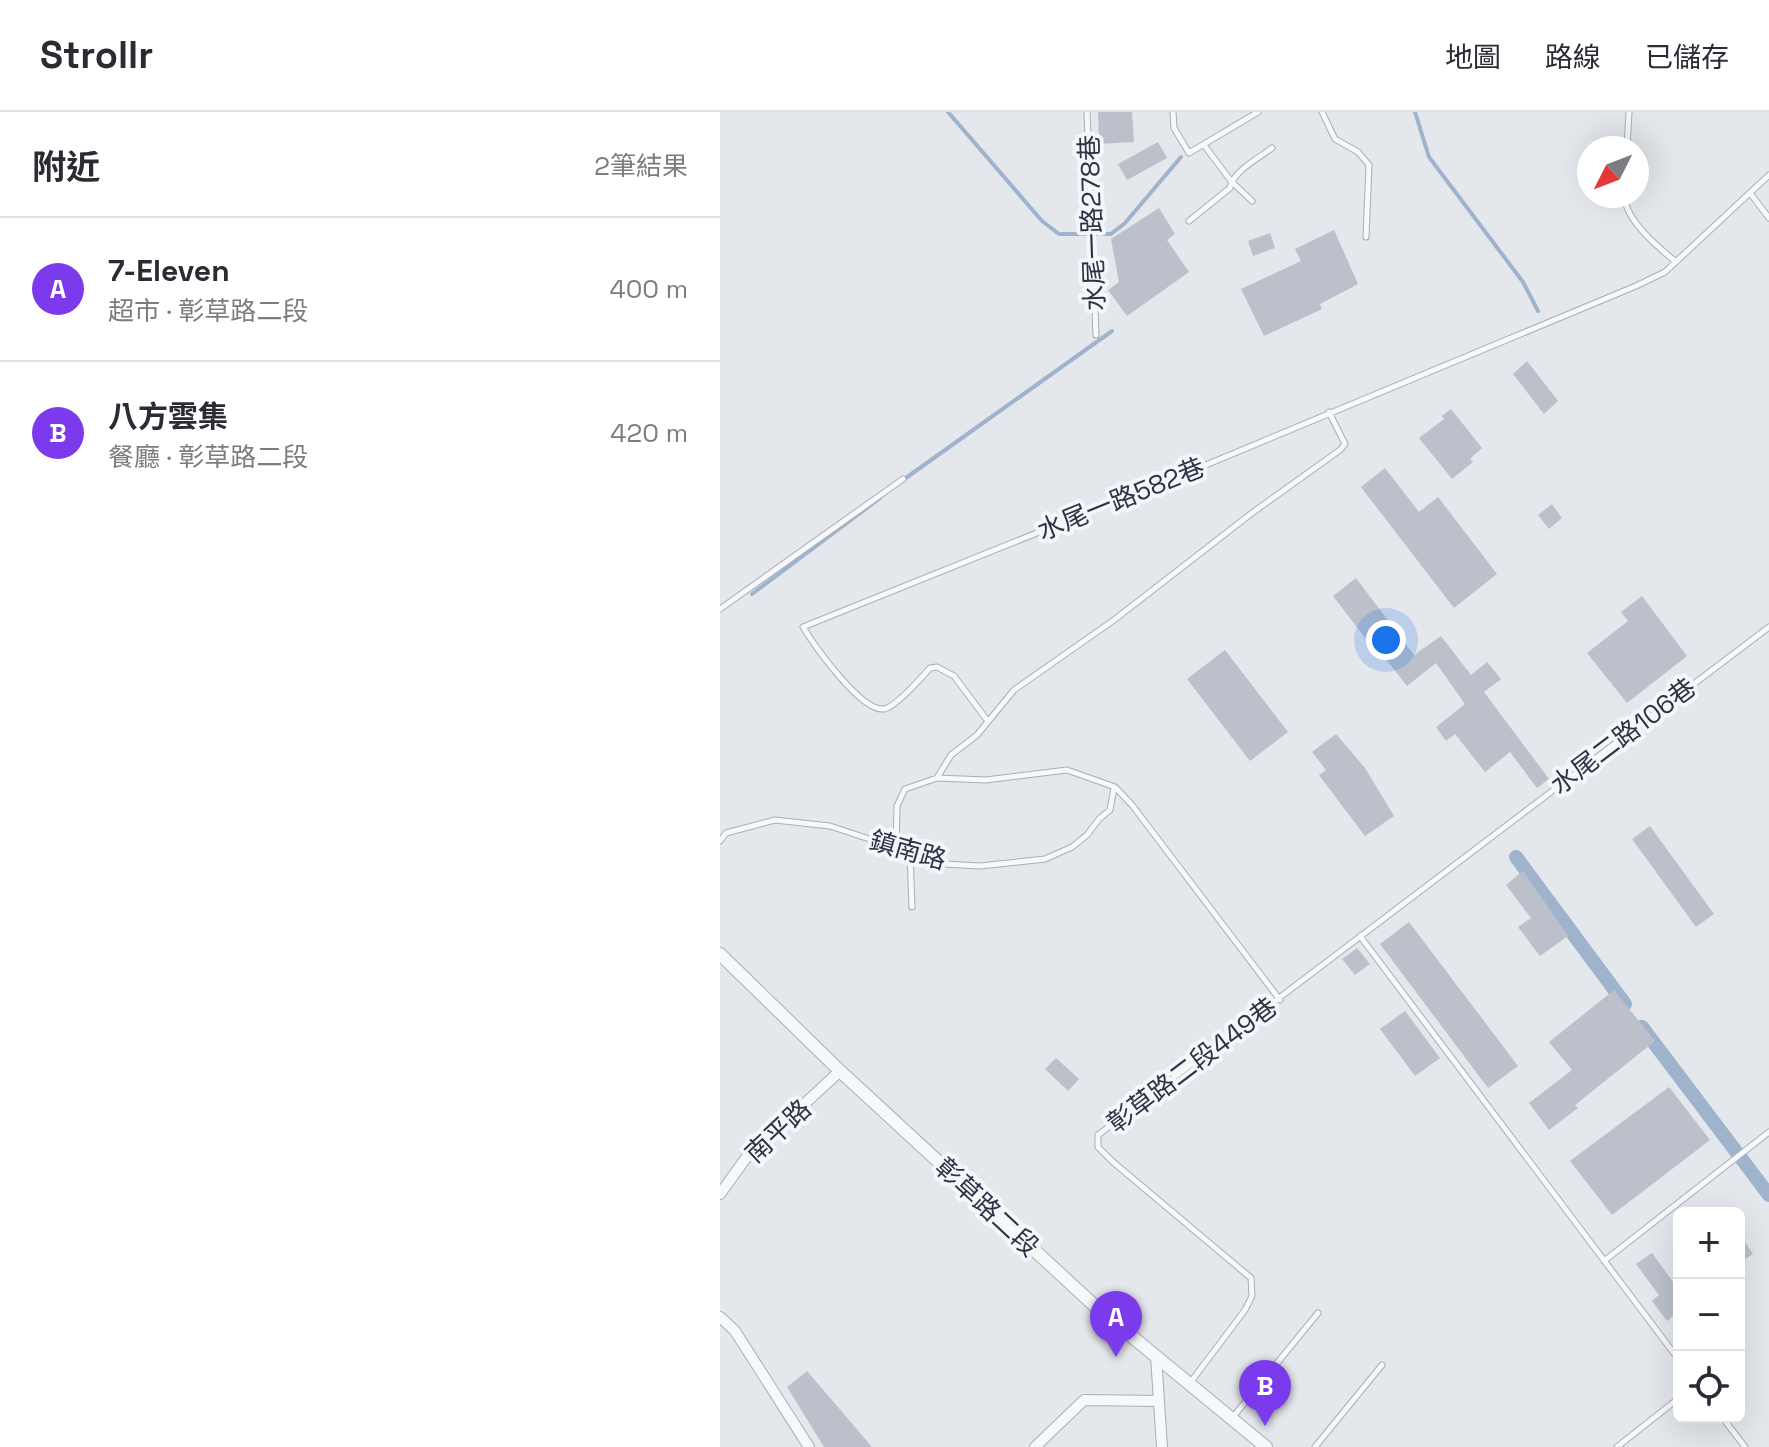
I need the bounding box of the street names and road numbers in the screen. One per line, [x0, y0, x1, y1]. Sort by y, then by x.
street label: 水尾一路278巷 [1072, 134, 1112, 312]
street label: 水尾一路582巷 [1032, 450, 1210, 548]
street label: 水尾二路106巷 [1544, 670, 1702, 802]
street label: 鎮南路 [866, 823, 950, 877]
street label: 彰草路二段449巷 [1100, 990, 1284, 1140]
street label: 南平路 [738, 1092, 818, 1170]
street label: 彰草路二段 [928, 1150, 1046, 1264]

